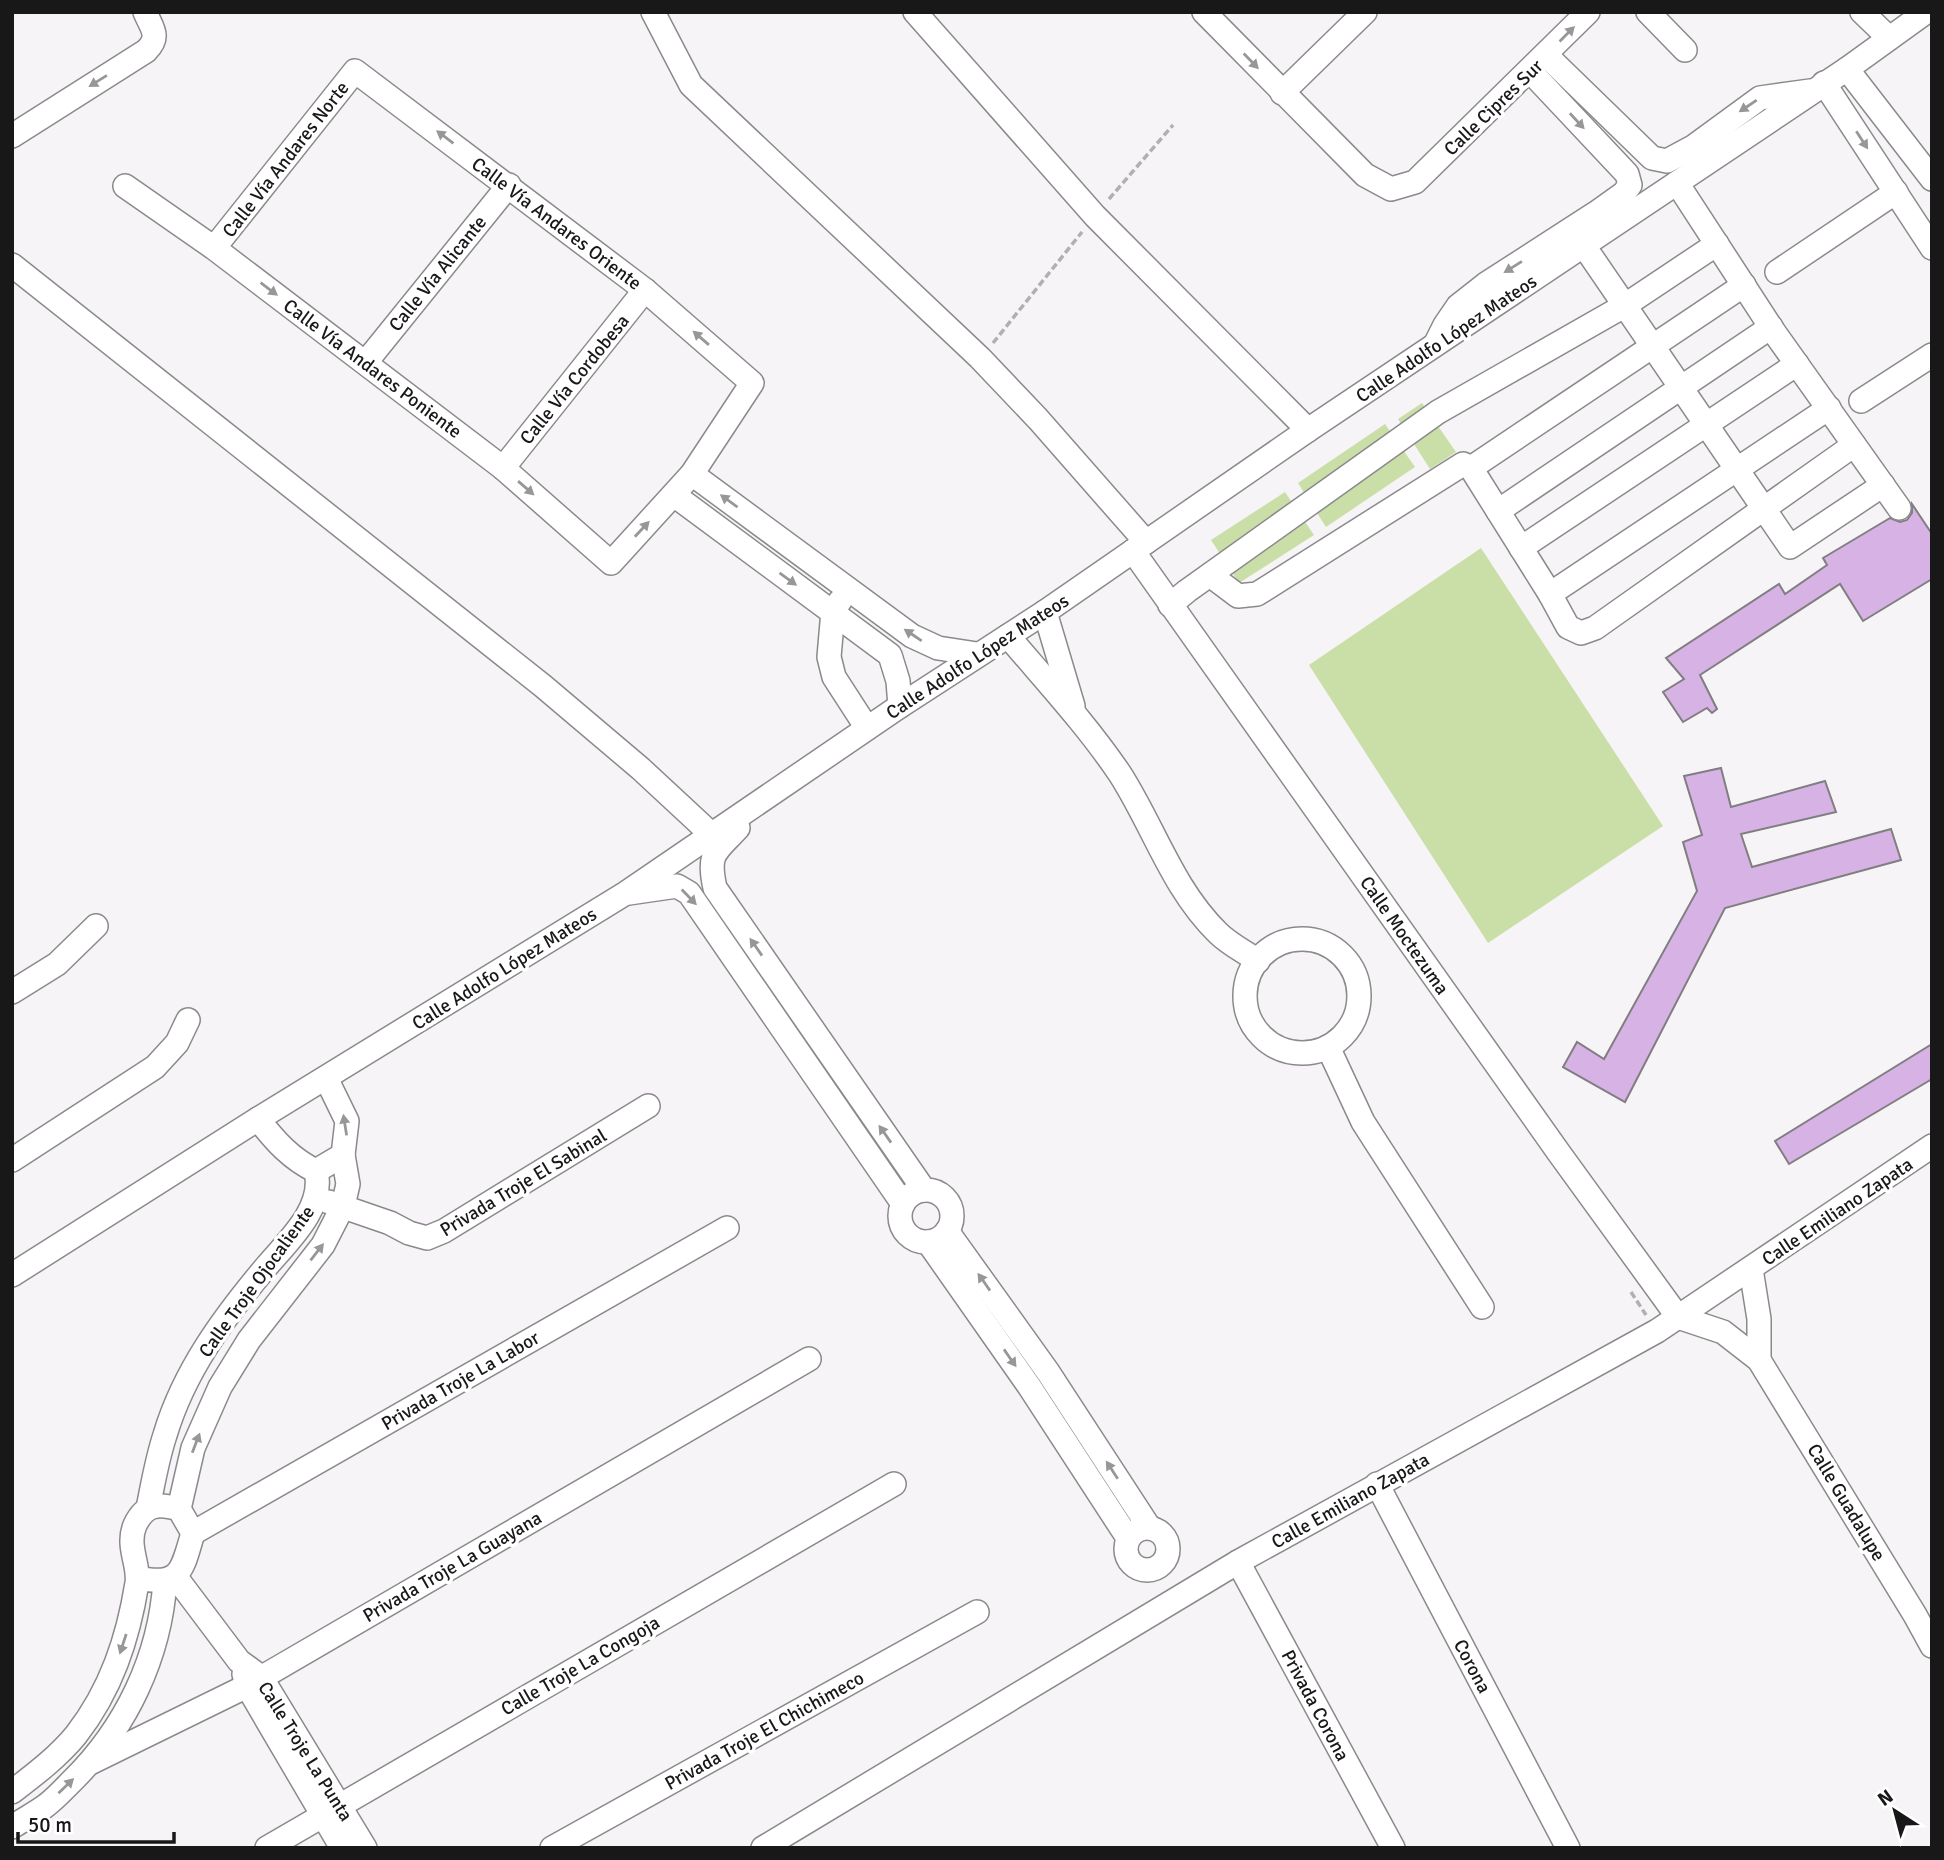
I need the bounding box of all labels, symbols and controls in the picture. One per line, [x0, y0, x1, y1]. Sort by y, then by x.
one-way arrow [1559, 25, 1576, 42]
one-way arrow [1243, 52, 1259, 69]
street label: Calle Cipres Sur [1439, 54, 1548, 161]
one-way arrow [89, 75, 108, 88]
street label: Calle Vía Andares Norte [217, 77, 354, 243]
one-way arrow [1739, 99, 1757, 113]
one-way arrow [1569, 112, 1585, 130]
one-way arrow [436, 131, 454, 145]
one-way arrow [1855, 131, 1868, 150]
street label: Calle Vía Andares Oriente [467, 152, 646, 296]
street label: Calle Vía Alicante [384, 211, 492, 336]
one-way arrow [1503, 261, 1523, 274]
street label: Calle Adolfo López Mateos [1352, 269, 1542, 408]
one-way arrow [259, 282, 277, 297]
street label: Calle Vía Andares Poniente [278, 294, 466, 444]
street label: Calle Vía Cordobesa [515, 310, 635, 450]
one-way arrow [692, 331, 709, 346]
one-way arrow [517, 480, 535, 496]
one-way arrow [720, 494, 738, 508]
one-way arrow [634, 521, 650, 538]
one-way arrow [779, 571, 797, 586]
street label: Calle Adolfo López Mateos [882, 589, 1073, 725]
one-way arrow [903, 628, 923, 641]
street label: Calle Moctezuma [1354, 872, 1454, 999]
one-way arrow [681, 889, 697, 906]
street label: Calle Adolfo López Mateos [408, 902, 601, 1035]
one-way arrow [749, 938, 763, 956]
one-way arrow [339, 1114, 350, 1136]
street label: Privada Troje El Sabinal [436, 1124, 611, 1242]
one-way arrow [878, 1125, 892, 1143]
street label: Calle Emiliano Zapata [1757, 1152, 1918, 1271]
street label: Calle Troje Ojocaliente [194, 1201, 320, 1362]
one-way arrow [309, 1243, 323, 1261]
one-way arrow [977, 1273, 991, 1291]
street label: Privada Troje La Labor [377, 1326, 544, 1436]
one-way arrow [1003, 1349, 1017, 1367]
one-way arrow [191, 1433, 202, 1454]
street label: Calle Guadalupe [1802, 1439, 1891, 1566]
street label: Calle Emiliano Zapata [1267, 1447, 1434, 1554]
one-way arrow [1106, 1461, 1119, 1480]
street label: Privada Troje La Guayana [359, 1506, 546, 1628]
street label: Calle Troje La Congoja [497, 1611, 664, 1721]
one-way arrow [118, 1634, 128, 1655]
street label: Corona [1448, 1635, 1496, 1698]
street label: Privada Corona [1276, 1646, 1354, 1765]
street label: Privada Troje El Chichimeco [661, 1666, 868, 1796]
street label: Calle Troje La Punta [252, 1677, 358, 1826]
north arrow [1860, 1776, 1930, 1846]
one-way arrow [58, 1778, 75, 1795]
text: N [1873, 1784, 1898, 1812]
scale bar [18, 1800, 173, 1844]
text: 50 m [28, 1812, 72, 1838]

